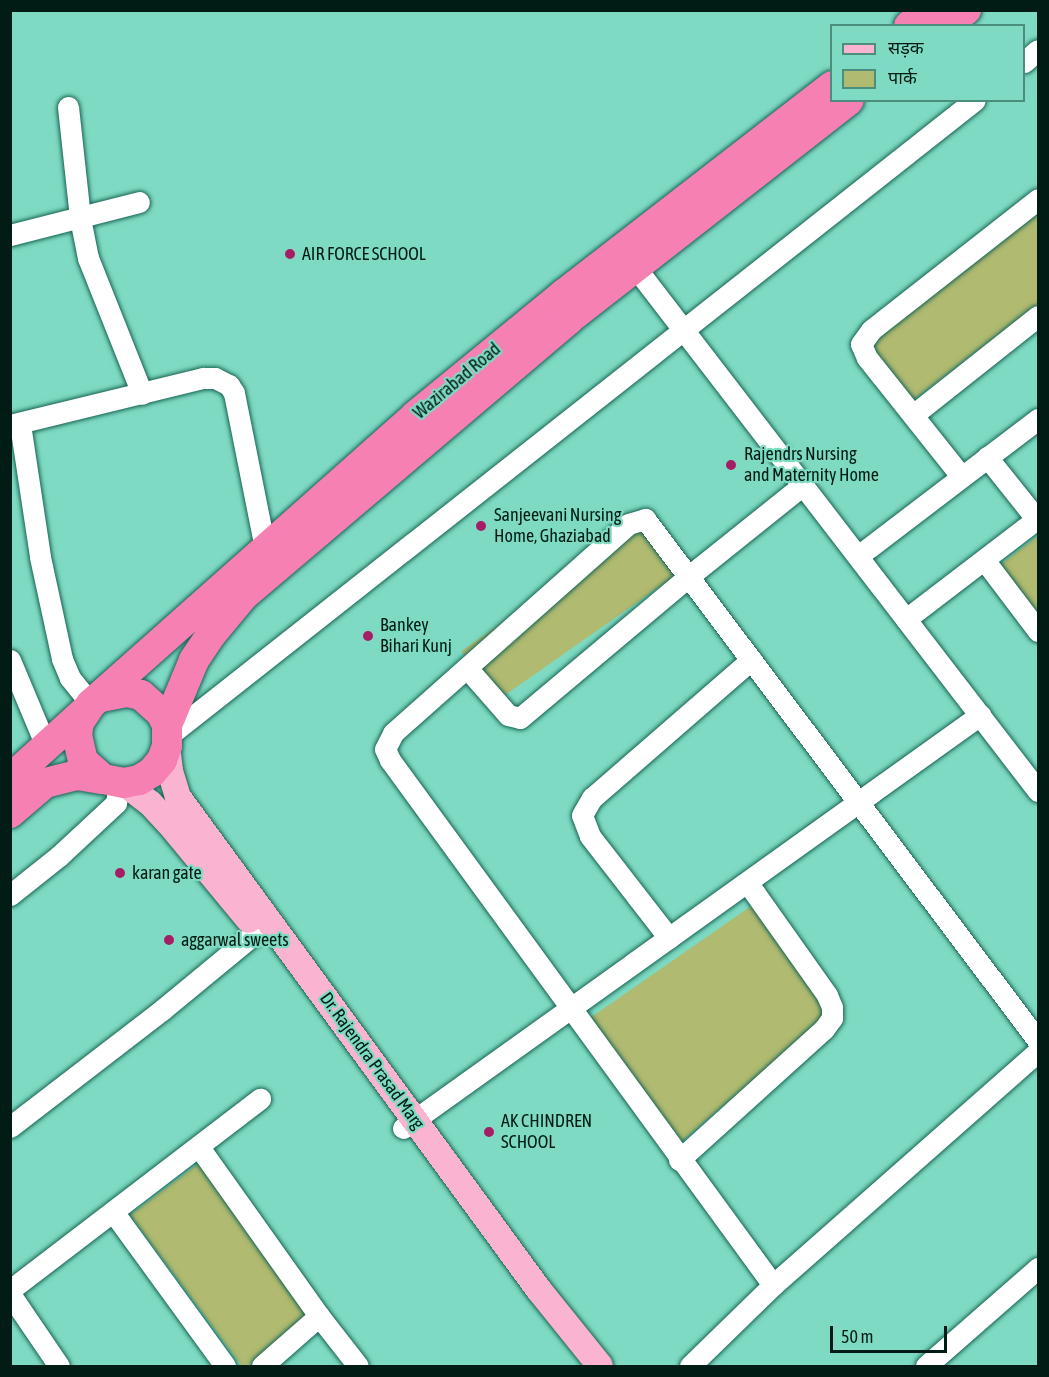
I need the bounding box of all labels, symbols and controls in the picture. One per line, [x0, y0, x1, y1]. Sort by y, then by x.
legend [830, 24, 1025, 102]
text: सड़क [888, 37, 924, 58]
text: पार्क [888, 67, 917, 88]
place label: AIR FORCE SCHOOL [302, 243, 426, 265]
marker: AIR FORCE SCHOOL [283, 247, 297, 261]
street label: Wazirabad Road [409, 338, 505, 424]
place label: Rajendrs Nursing and Maternity Home [744, 444, 879, 486]
marker: Rajendrs Nursing and Maternity Home [722, 456, 740, 474]
place label: Sanjeevani Nursing Home, Ghaziabad [494, 505, 621, 548]
marker: Sanjeevani Nursing Home, Ghaziabad [472, 517, 490, 535]
place label: Bankey Bihari Kunj [380, 615, 452, 658]
marker: Bankey Bihari Kunj [361, 629, 375, 643]
place label: karan gate [132, 862, 202, 884]
marker: karan gate [113, 866, 127, 880]
place label: aggarwal sweets [181, 929, 289, 951]
marker: aggarwal sweets [162, 933, 176, 947]
street label: Dr. Rajendra Prasad Marg [315, 988, 429, 1134]
place label: AK CHINDREN SCHOOL [501, 1111, 592, 1154]
marker: AK CHINDREN SCHOOL [482, 1125, 496, 1139]
scale bar [833, 1314, 950, 1352]
text: 50 m [841, 1326, 873, 1347]

